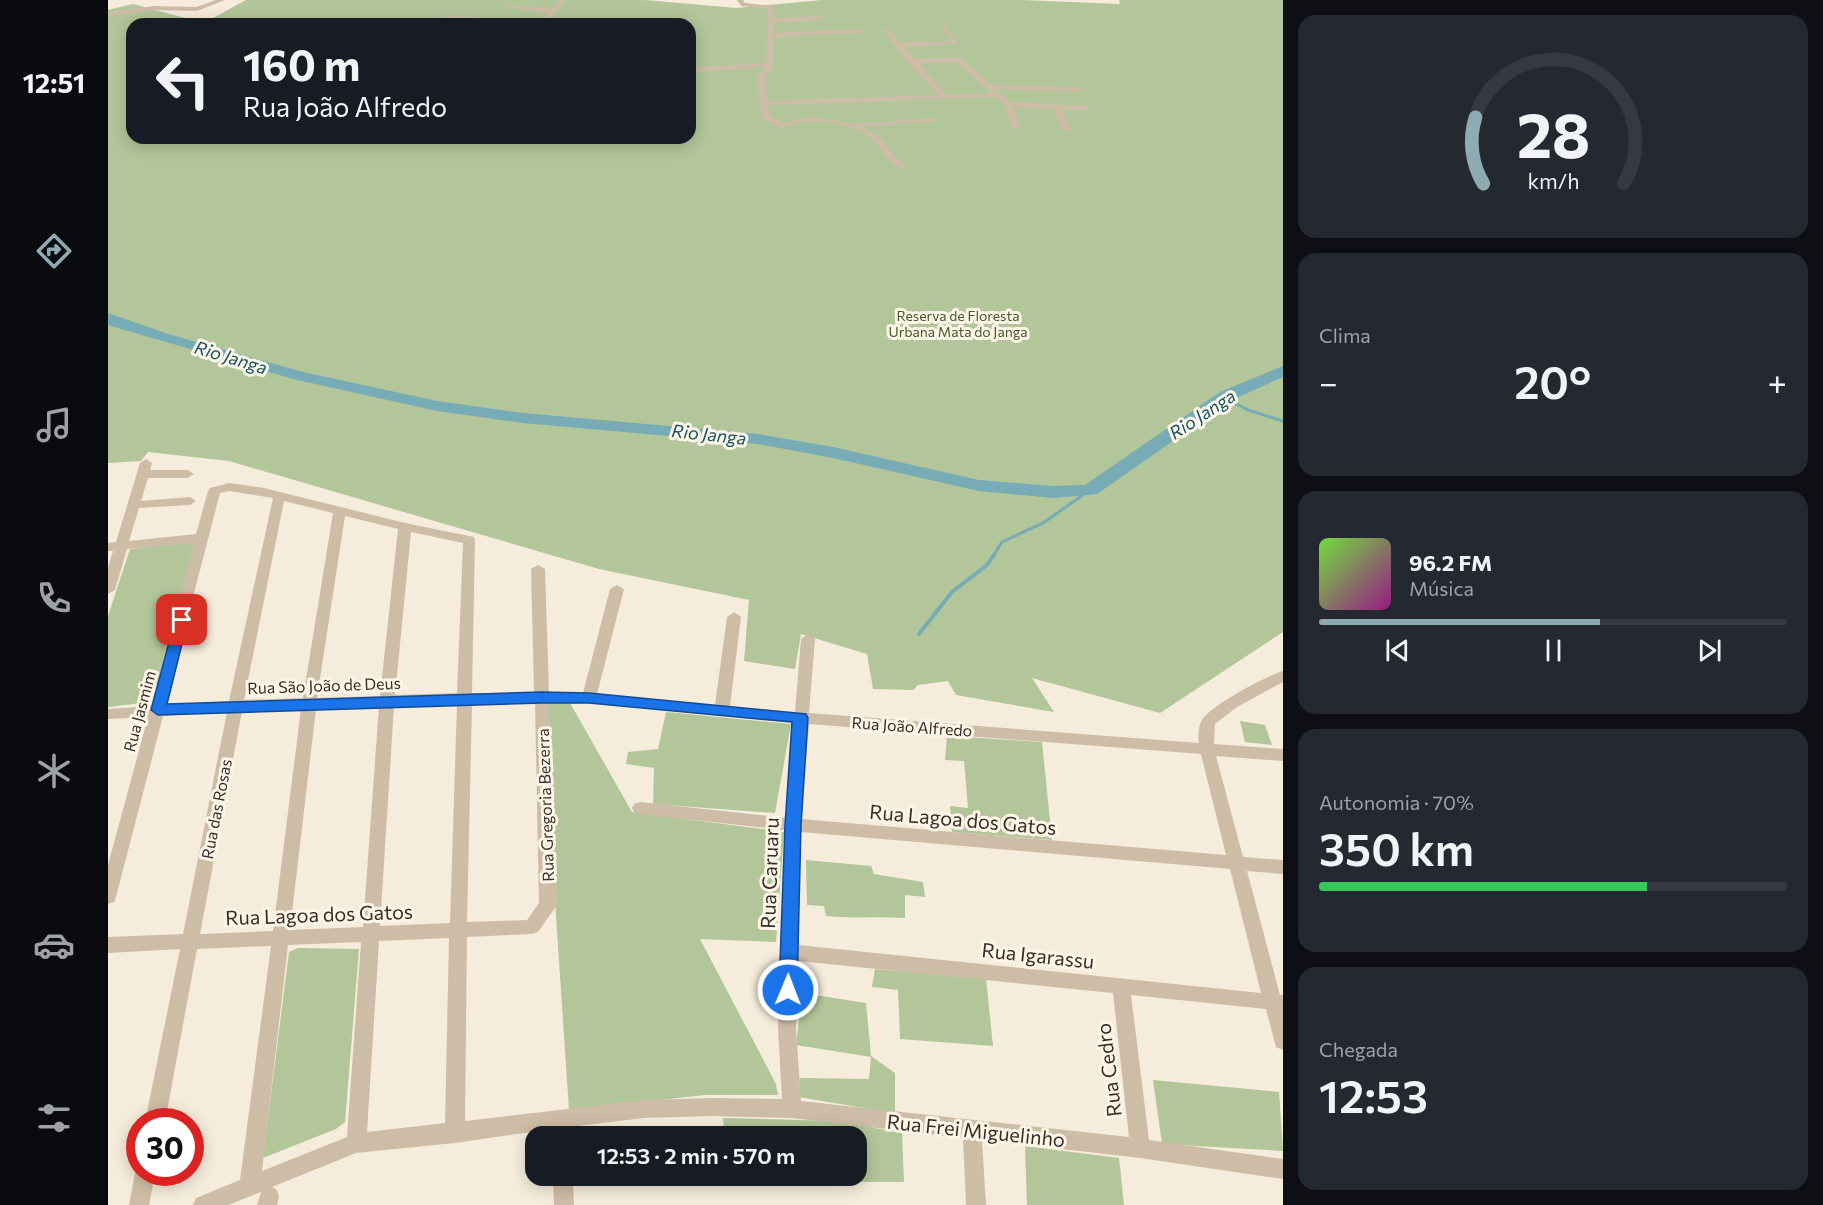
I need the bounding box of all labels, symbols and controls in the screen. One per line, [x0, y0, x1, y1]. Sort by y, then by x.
text: 160 m [243, 38, 361, 90]
icon: left [144, 42, 222, 120]
text: 12:51 [23, 66, 85, 99]
text: Rua João Alfredo [243, 90, 447, 123]
text: 28 [1516, 95, 1590, 171]
text: km/h [1527, 167, 1579, 193]
icon: directions [33, 230, 75, 272]
park label: Reserva de Floresta Urbana Mata do Janga [888, 307, 1028, 340]
text: Clima [1319, 323, 1371, 347]
water label: Rio Janga [192, 336, 270, 378]
text: 20° [1514, 353, 1591, 408]
text: − [1319, 361, 1338, 402]
text: + [1768, 361, 1787, 402]
water label: Rio Janga [1165, 384, 1239, 444]
icon: music [33, 404, 75, 446]
water label: Rio Janga [671, 419, 747, 449]
text: 96.2 FM [1409, 549, 1492, 576]
text: Música [1409, 576, 1474, 600]
icon: phone [33, 577, 75, 619]
pin [156, 594, 207, 645]
icon: arrive [165, 603, 198, 636]
icon: previous [1381, 634, 1414, 667]
icon: pause [1537, 634, 1570, 667]
icon: next [1693, 634, 1726, 667]
street label: Rua Jasmim [119, 668, 159, 754]
street label: Rua São João de Deus [247, 673, 401, 697]
street label: Rua João Alfredo [851, 712, 973, 740]
street label: Rua Gregoria Bezerra [533, 728, 557, 882]
icon: climate [33, 750, 75, 792]
street label: Rua das Rosas [197, 757, 235, 861]
text: Autonomia · 70% [1319, 790, 1474, 814]
street label: Rua Lagoa dos Gatos [868, 799, 1058, 839]
street label: Rua Caruaru [755, 817, 783, 929]
text: 350 km [1319, 820, 1474, 875]
street label: Rua Lagoa dos Gatos [225, 899, 413, 929]
icon: car [33, 924, 75, 966]
street label: Rua Igarassu [981, 937, 1095, 973]
position arrow [756, 958, 820, 1022]
street label: Rua Cedro [1090, 1022, 1126, 1118]
text: Chegada [1319, 1037, 1398, 1061]
text: 12:53 [1319, 1067, 1428, 1122]
icon: filters [33, 1097, 75, 1139]
speed limit sign: 30 [126, 1108, 204, 1186]
street label: Rua Frei Miguelinho [886, 1109, 1066, 1151]
text: 12:53 · 2 min · 570 m [597, 1142, 795, 1169]

